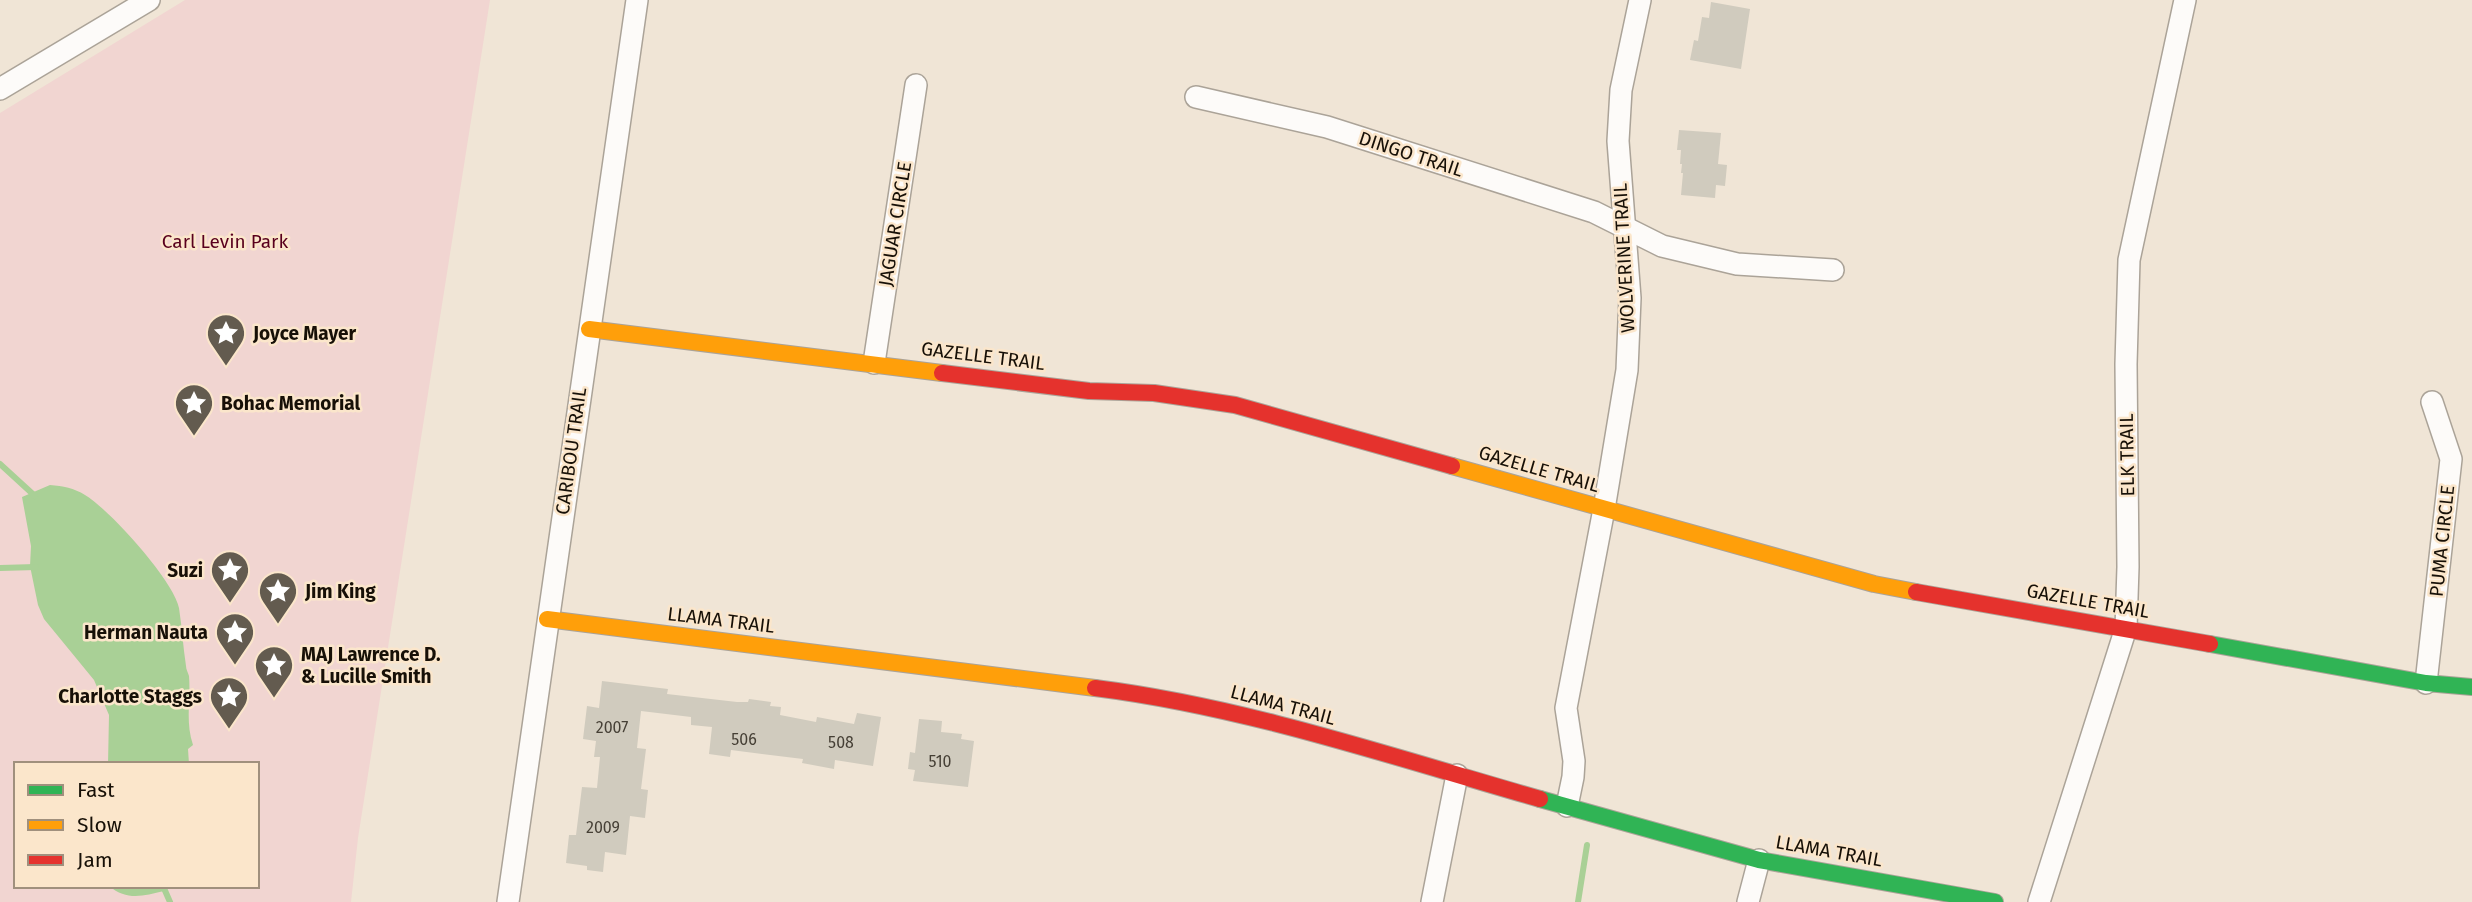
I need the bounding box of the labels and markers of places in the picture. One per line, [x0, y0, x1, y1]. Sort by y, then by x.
place icon: Joyce Mayer [205, 312, 247, 367]
place label: Joyce Mayer [252, 322, 357, 345]
place icon: Bohac Memorial [173, 382, 215, 437]
place label: Bohac Memorial [221, 392, 361, 415]
place icon: Suzi [209, 549, 251, 604]
place label: Suzi [167, 559, 203, 582]
place icon: Jim King [257, 570, 299, 625]
place label: Jim King [304, 580, 376, 603]
place icon: Herman Nauta [214, 611, 256, 666]
place label: Herman Nauta [84, 621, 208, 644]
place label: MAJ Lawrence D. & Lucille Smith [301, 643, 441, 688]
place icon: MAJ Lawrence D. & Lucille Smith [253, 644, 295, 699]
place icon: Charlotte Staggs [208, 675, 250, 730]
place label: Charlotte Staggs [58, 685, 202, 708]

